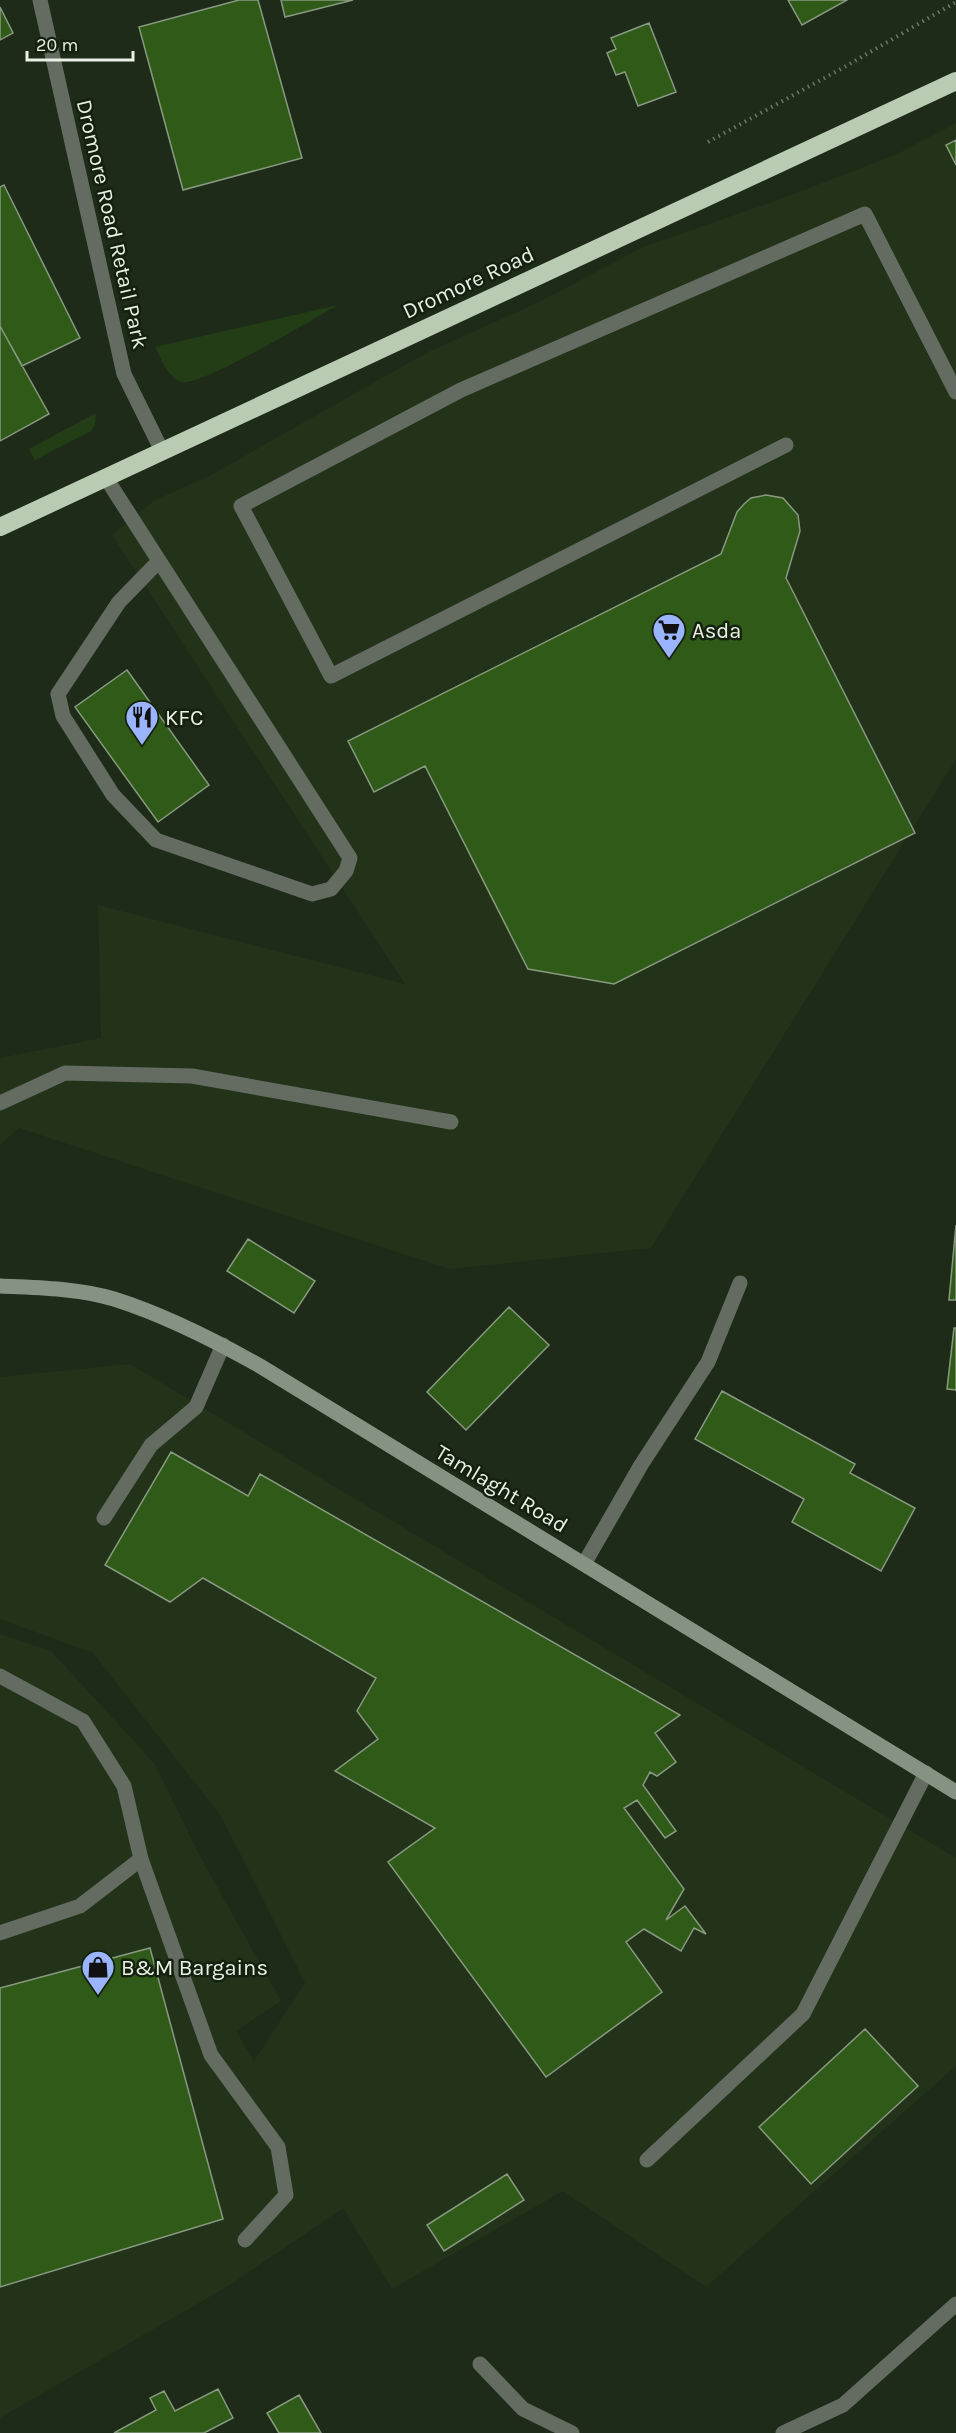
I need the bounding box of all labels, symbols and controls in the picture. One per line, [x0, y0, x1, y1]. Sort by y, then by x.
scale bar [27, 24, 134, 62]
text: 20 m [36, 34, 78, 56]
street label: Dromore Road Retail Park [71, 97, 153, 351]
street label: Dromore Road [398, 241, 538, 325]
supermarket icon: Asda [651, 612, 687, 659]
place label: Asda [692, 618, 741, 644]
restaurant icon: KFC [124, 699, 160, 746]
place label: KFC [165, 705, 203, 731]
street label: Tamlaght Road [431, 1439, 572, 1539]
shop icon: B&M Bargains [80, 1949, 116, 1996]
place label: B&M Bargains [121, 1955, 268, 1981]

